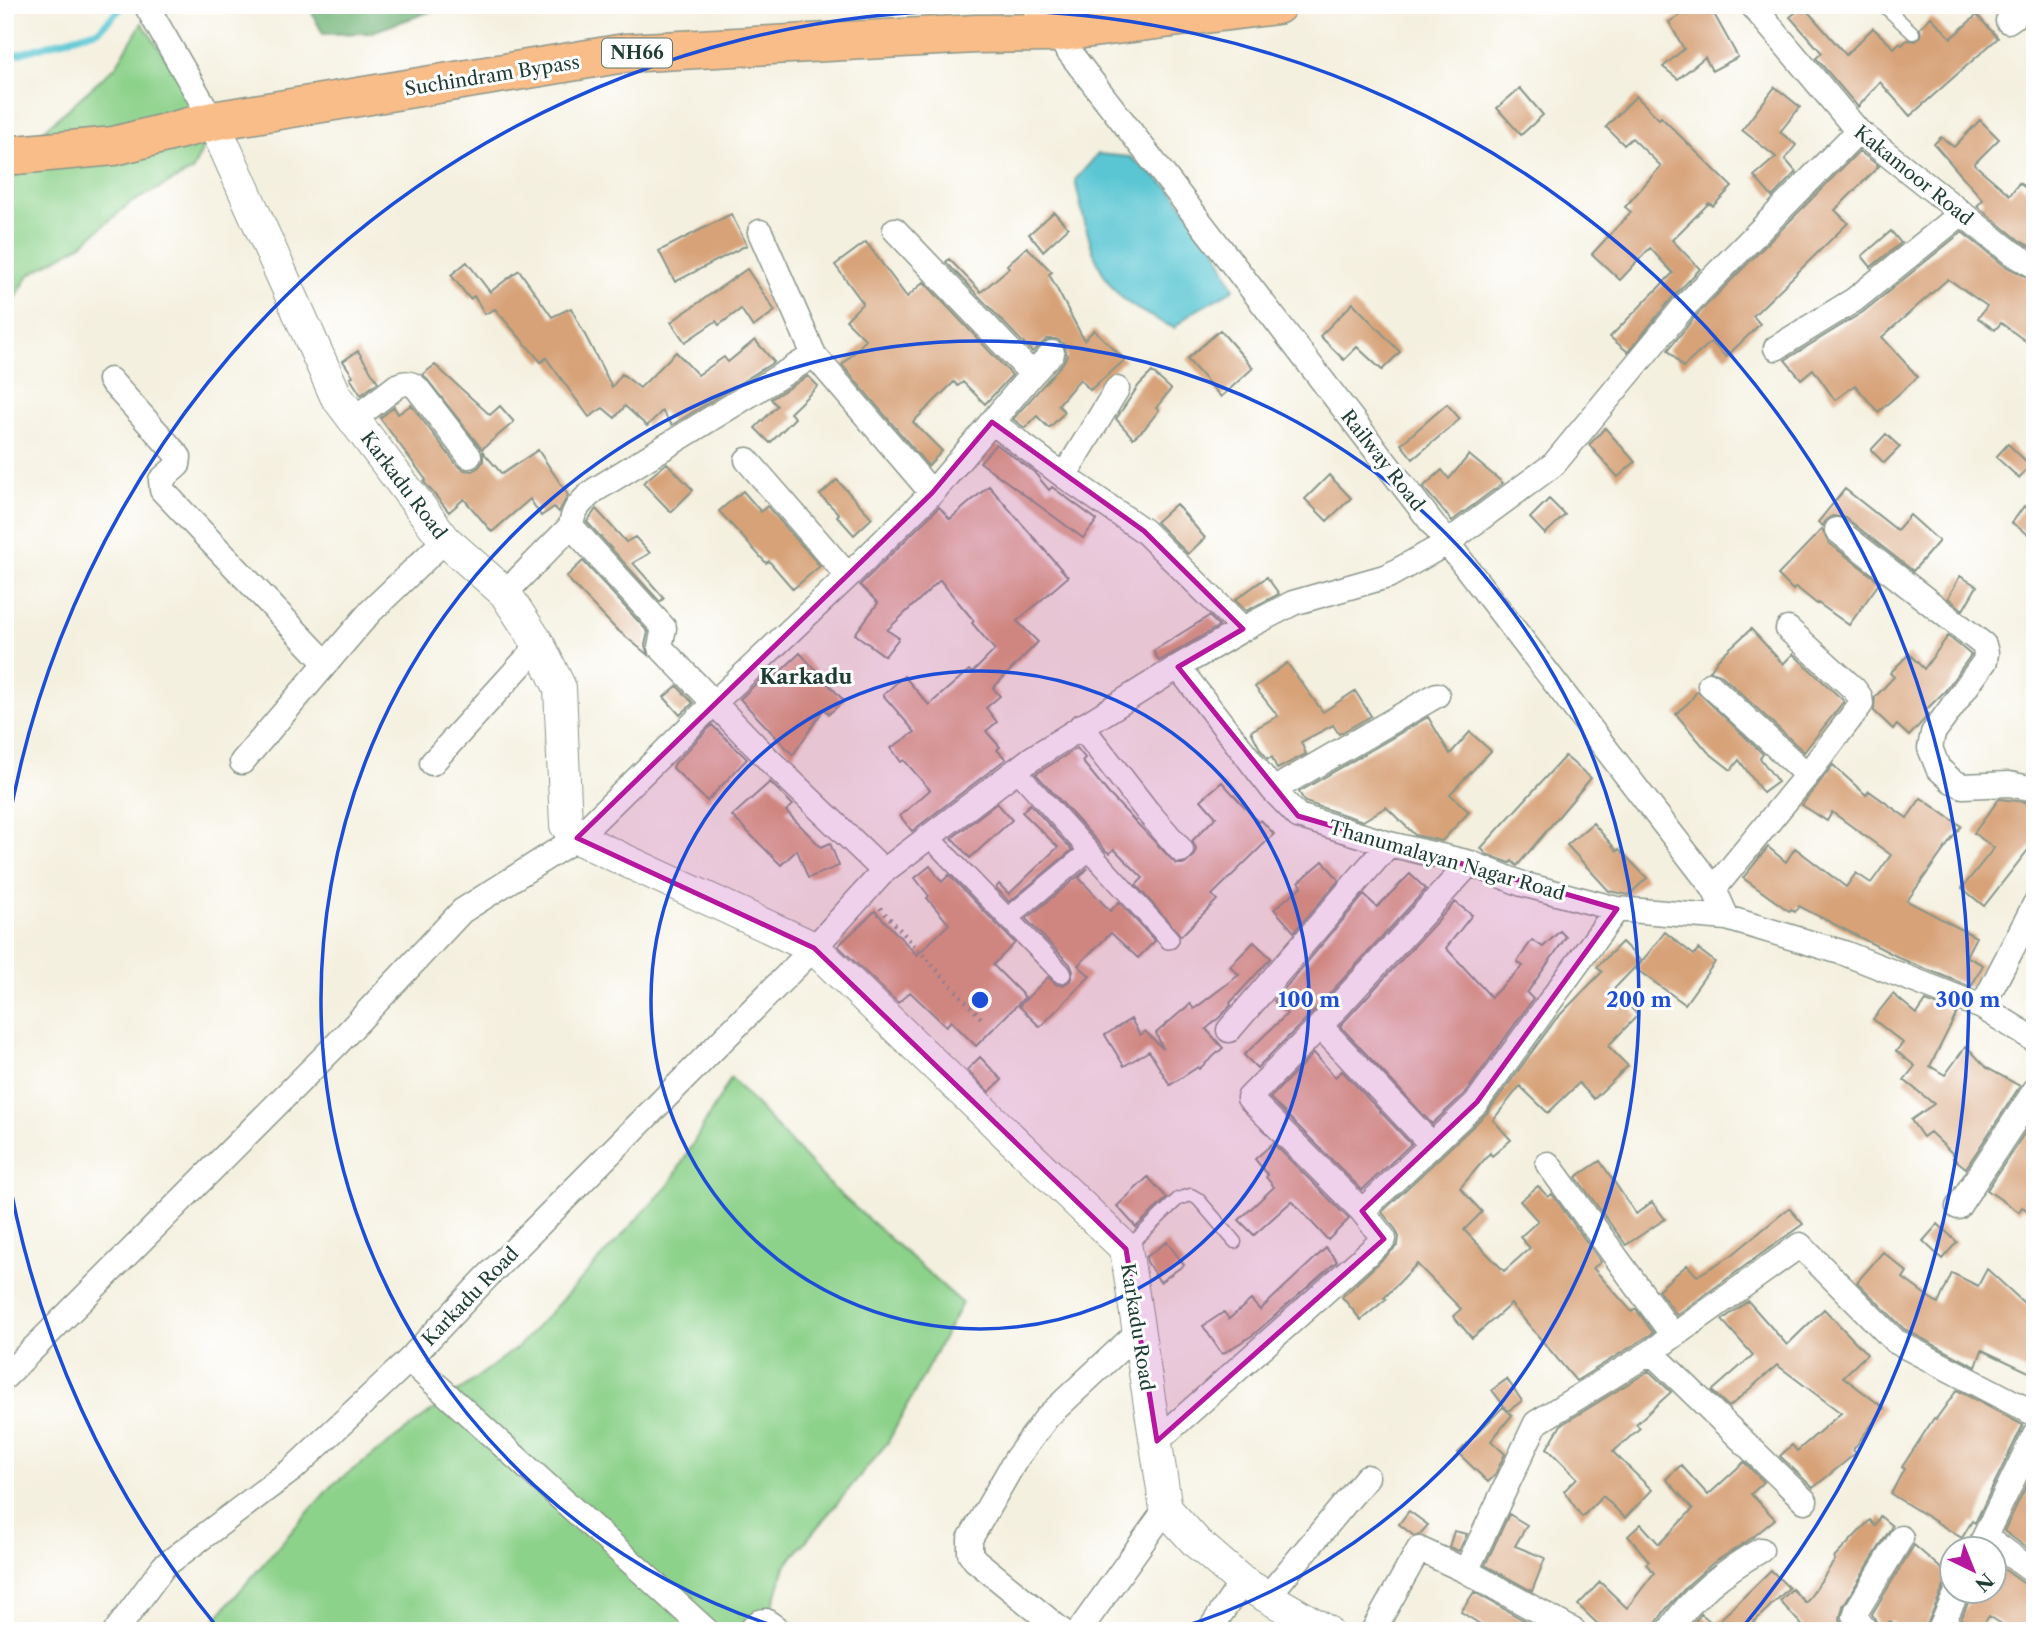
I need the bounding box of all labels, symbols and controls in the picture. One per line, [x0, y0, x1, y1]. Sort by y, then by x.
road number: NH66 [602, 38, 672, 68]
street label: Suchindram Bypass [403, 50, 581, 101]
street label: Kakamoor Road [1850, 120, 1978, 231]
street label: Railway Road [1336, 405, 1429, 516]
street label: Karkadu Road [356, 427, 452, 544]
district label: Karkadu [760, 664, 853, 689]
street label: Thanumalayan Nagar Road [1326, 816, 1568, 905]
text: 100 m [1278, 987, 1340, 1012]
text: 200 m [1606, 987, 1672, 1012]
text: 300 m [1936, 987, 2000, 1012]
centre of rings [968, 988, 992, 1012]
street label: Karkadu Road [417, 1242, 524, 1351]
street label: Karkadu Road [1116, 1262, 1159, 1393]
north arrow [1938, 1534, 2008, 1604]
text: N [1970, 1568, 1998, 1596]

